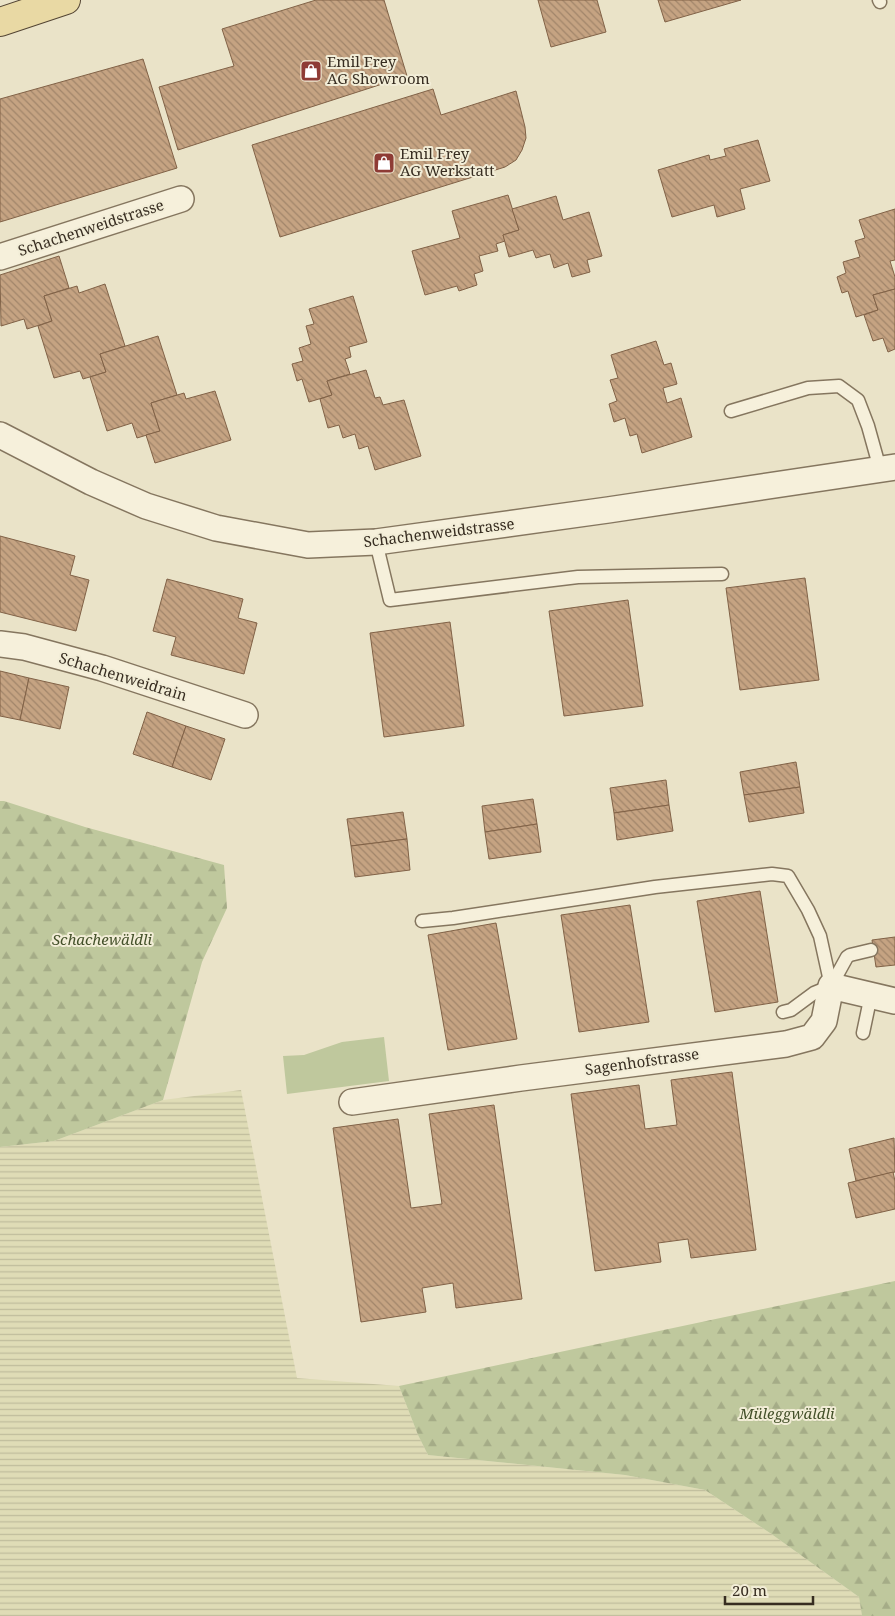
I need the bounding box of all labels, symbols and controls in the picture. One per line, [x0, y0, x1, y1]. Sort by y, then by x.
place label: Emil Frey AG Showroom [327, 51, 430, 88]
shop icon: Emil Frey AG Showroom [299, 59, 323, 83]
place label: Emil Frey AG Werkstatt [400, 143, 495, 180]
shop icon: Emil Frey AG Werkstatt [372, 151, 396, 175]
street label: Schachenweidstrasse [15, 194, 166, 260]
street label: Schachenweidstrasse [362, 513, 515, 551]
street label: Schachenweidrain [57, 647, 190, 705]
park label: Schachewäldli [52, 929, 153, 949]
street label: Sagenhofstrasse [584, 1043, 700, 1079]
park label: Müleggwäldli [738, 1403, 835, 1423]
scale bar [725, 1574, 812, 1606]
text: 20 m [732, 1580, 767, 1600]

